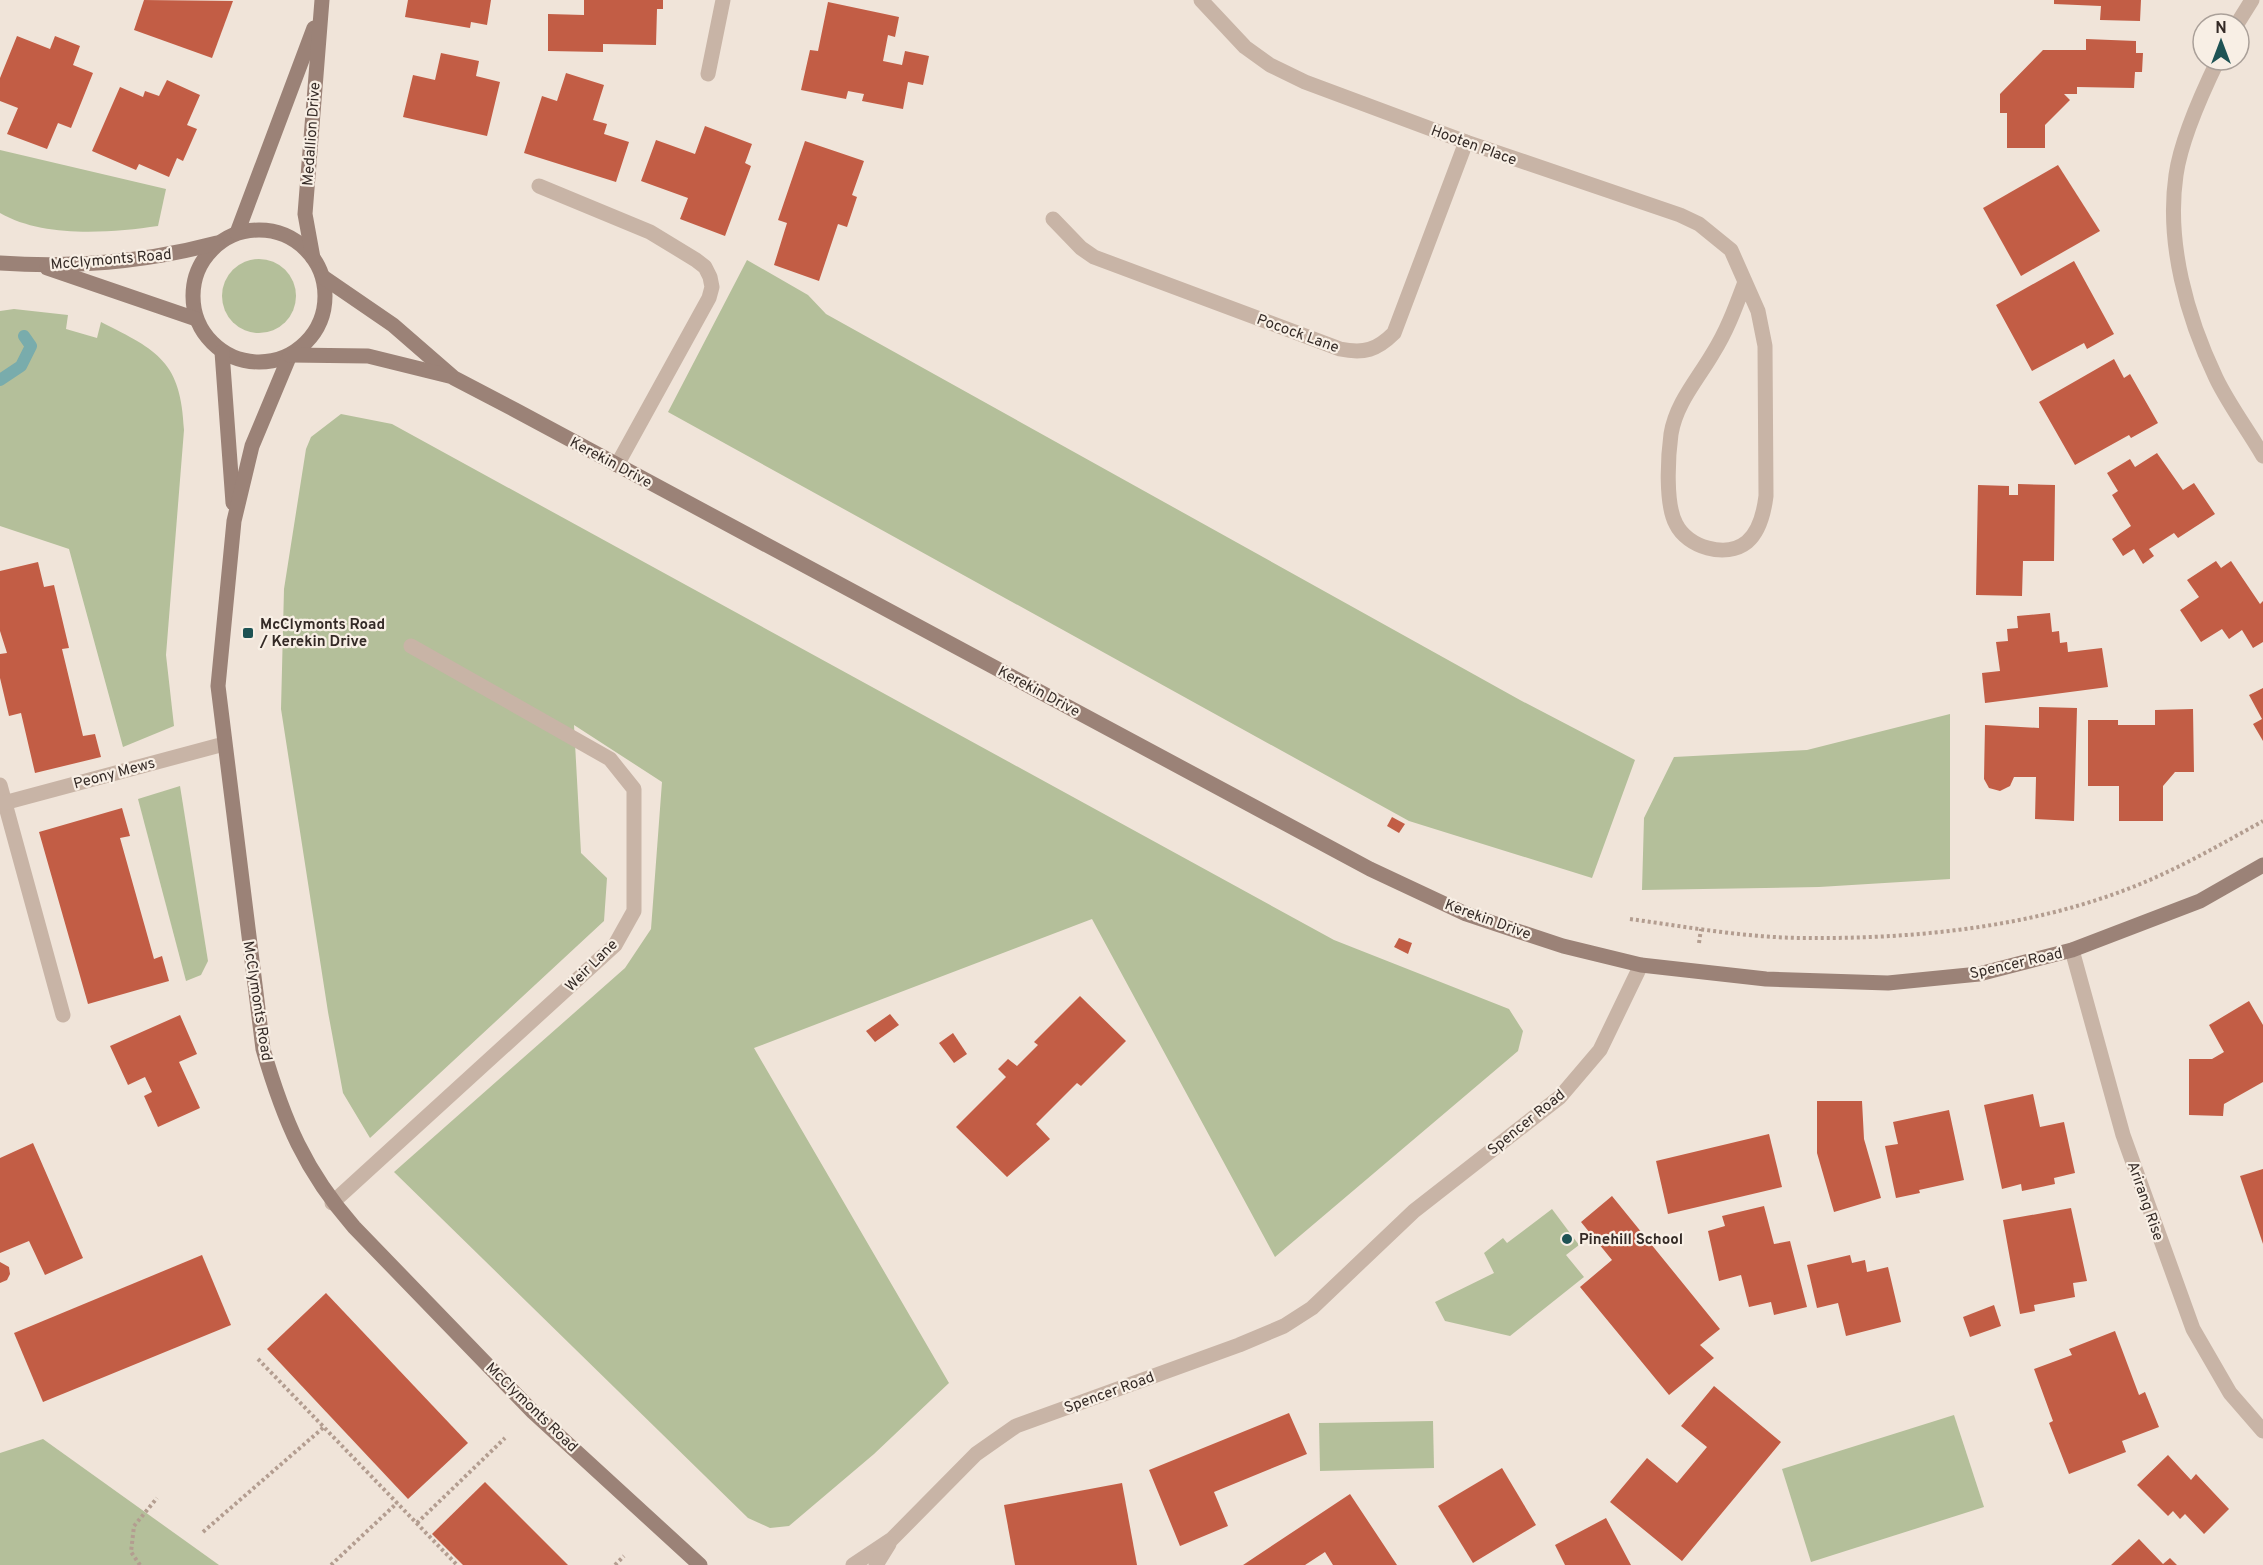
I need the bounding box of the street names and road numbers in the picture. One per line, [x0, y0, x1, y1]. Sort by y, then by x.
street label: Medallion Drive [299, 81, 326, 187]
street label: Hooten Place [1428, 122, 1519, 171]
street label: McClymonts Road [50, 246, 172, 275]
street label: Pocock Lane [1254, 311, 1341, 358]
street label: Kerekin Drive [566, 434, 655, 493]
street label: Kerekin Drive [994, 663, 1083, 722]
street label: Peony Mews [72, 754, 157, 794]
street label: Kerekin Drive [1442, 896, 1533, 945]
street label: Weir Lane [562, 936, 622, 996]
street label: McClymonts Road [238, 940, 275, 1063]
street label: Spencer Road [1968, 945, 2065, 984]
street label: Spencer Road [1484, 1086, 1570, 1160]
street label: Arirang Rise [2122, 1159, 2167, 1244]
street label: McClymonts Road [481, 1359, 581, 1457]
street label: Spencer Road [1062, 1368, 1157, 1418]

